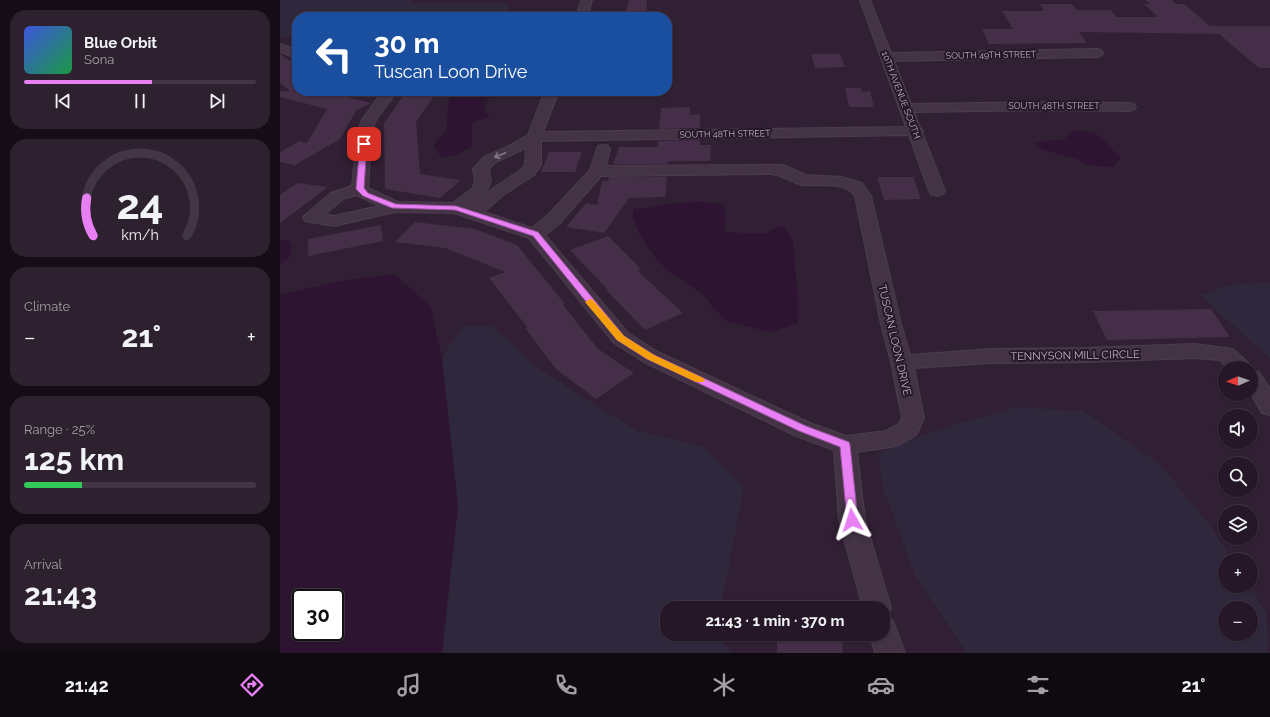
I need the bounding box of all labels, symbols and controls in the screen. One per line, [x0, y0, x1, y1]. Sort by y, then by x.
text: 30 m [374, 27, 440, 60]
icon: left [308, 28, 360, 80]
text: Blue Orbit [84, 34, 157, 52]
street label: SOUTH 49TH STREET [946, 49, 1037, 61]
street label: 10TH AVENUE SOUTH [880, 50, 922, 140]
text: Sona [84, 52, 114, 67]
text: Tuscan Loon Drive [374, 61, 527, 82]
icon: previous [52, 90, 74, 112]
icon: pause [129, 90, 151, 112]
icon: next [206, 90, 228, 112]
street label: SOUTH 48TH STREET [1008, 101, 1100, 111]
pin [347, 127, 381, 161]
street label: SOUTH 48TH STREET [679, 128, 771, 140]
icon: arrive [353, 133, 375, 155]
one-way arrow [494, 152, 506, 159]
text: 24 [116, 180, 164, 229]
text: km/h [121, 226, 159, 242]
street label: TUSCAN LOON DRIVE [875, 283, 914, 397]
text: Climate [24, 299, 70, 314]
text: 21° [122, 319, 161, 354]
text: − [24, 324, 36, 350]
text: + [247, 324, 256, 350]
street label: TENNYSON MILL CIRCLE [1010, 348, 1140, 363]
north arrow [1218, 361, 1258, 401]
map controls [1218, 361, 1258, 641]
button: sound [1218, 409, 1258, 449]
text: Range · 25% [24, 422, 95, 437]
text: 125 km [24, 442, 124, 477]
button: search [1218, 457, 1258, 497]
position arrow [831, 499, 873, 541]
button: layers [1218, 505, 1258, 545]
button: + [1218, 553, 1258, 593]
text: Arrival [24, 557, 62, 572]
text: 21:43 [24, 577, 97, 612]
speed limit sign: 30 [292, 589, 344, 641]
button: − [1218, 601, 1258, 641]
text: 21:43 · 1 min · 370 m [705, 612, 845, 630]
icon: directions [238, 671, 266, 699]
icon: music [395, 671, 423, 699]
icon: phone [552, 671, 580, 699]
icon: climate [710, 671, 738, 699]
icon: car [867, 671, 895, 699]
icon: filters [1024, 671, 1052, 699]
text: 21:42 [65, 675, 109, 696]
text: 21° [1182, 675, 1205, 696]

